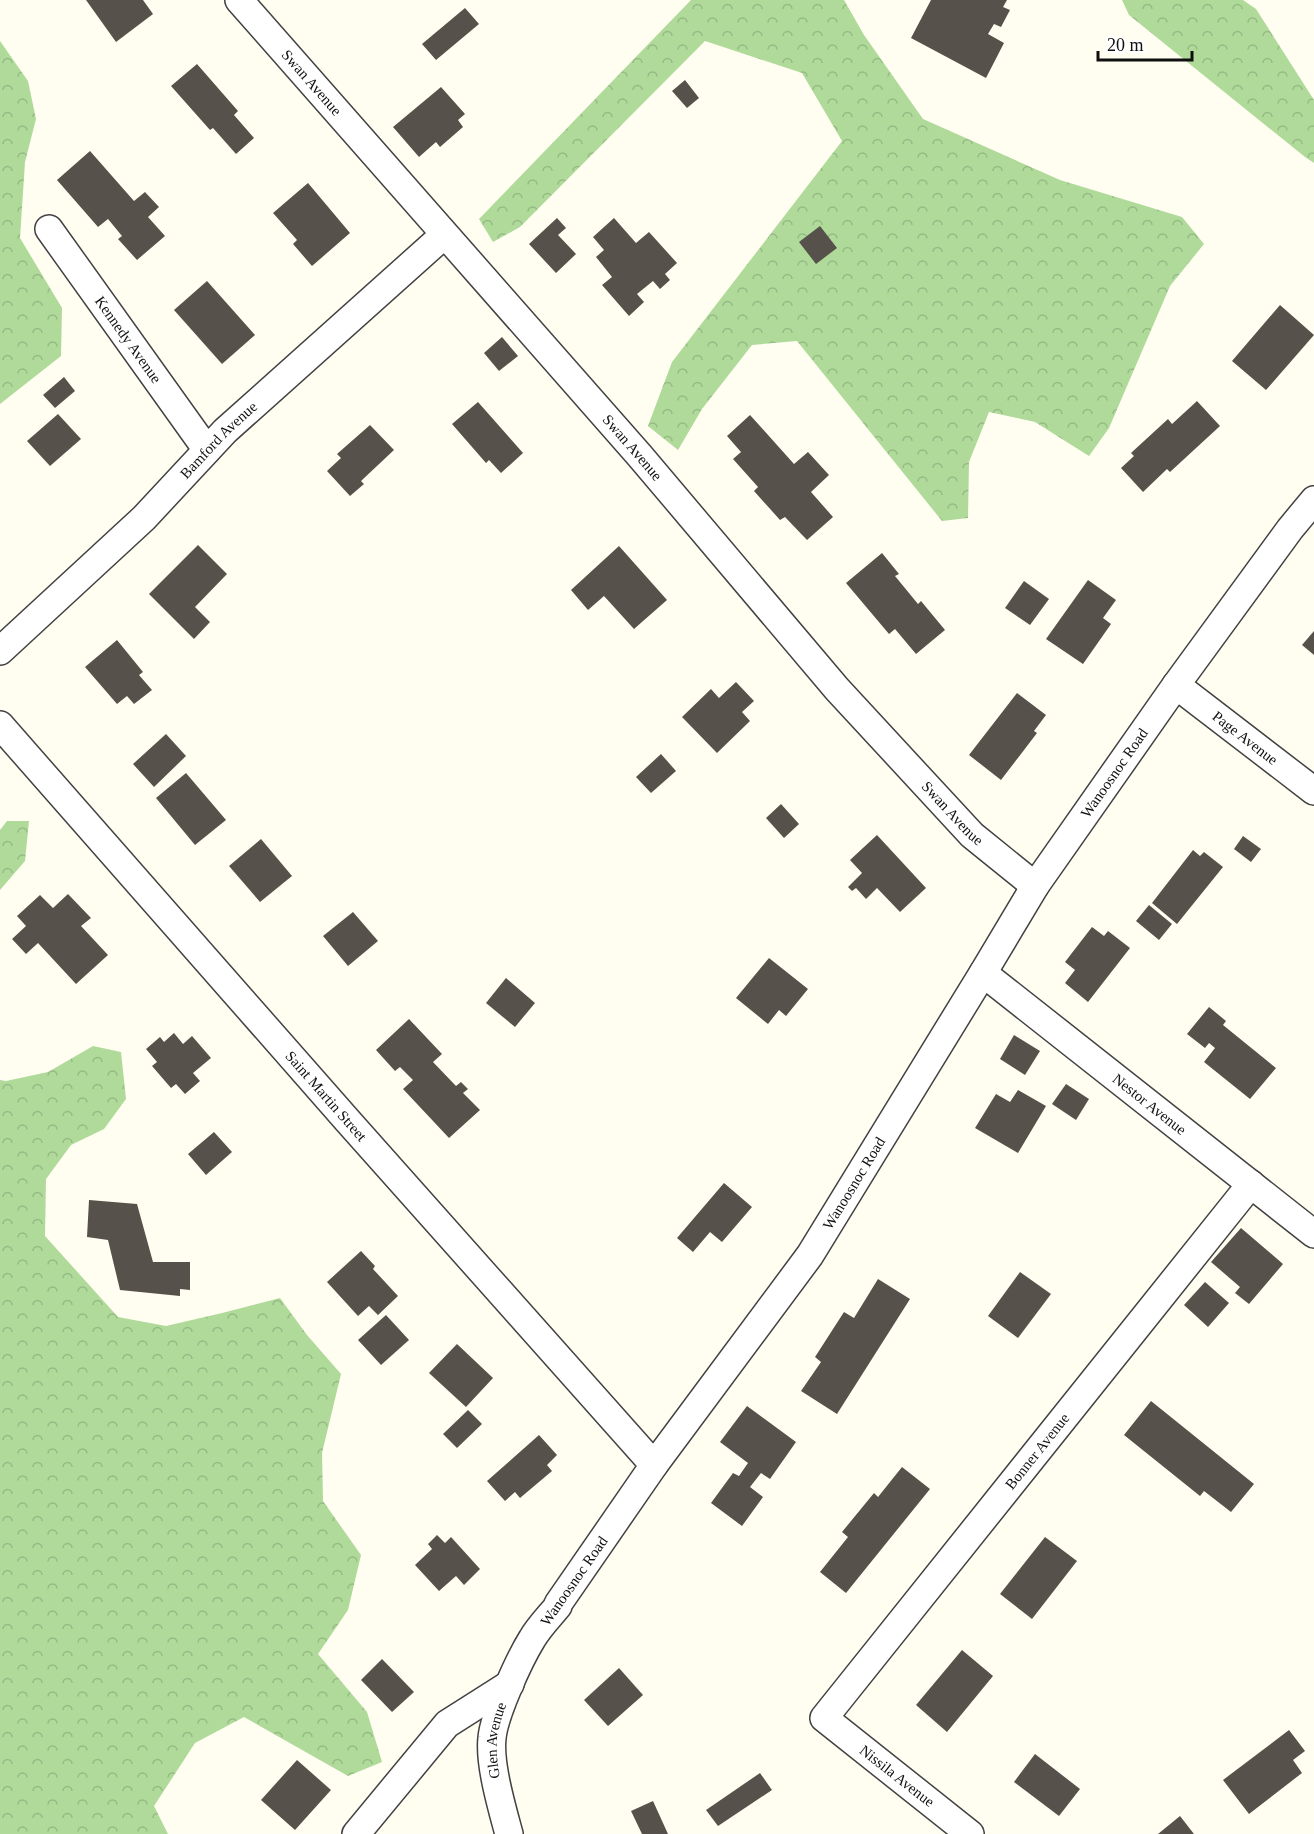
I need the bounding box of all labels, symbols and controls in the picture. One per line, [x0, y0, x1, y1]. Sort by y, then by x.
scale bar [1098, 24, 1192, 62]
text: 20 m [1107, 35, 1144, 55]
street label: Swan Avenue [279, 47, 345, 119]
street label: Kennedy Avenue [92, 293, 165, 386]
street label: Bamford Avenue [177, 398, 260, 482]
street label: Swan Avenue [600, 412, 665, 484]
street label: Page Avenue [1209, 708, 1281, 768]
street label: Wanoosnoc Road [1078, 725, 1151, 821]
street label: Swan Avenue [919, 778, 986, 849]
street label: Saint Martin Street [282, 1048, 370, 1145]
street label: Nestor Avenue [1110, 1071, 1189, 1138]
street label: Wanoosnoc Road [820, 1134, 889, 1232]
street label: Bonner Avenue [1002, 1410, 1073, 1492]
street label: Wanoosnoc Road [537, 1533, 611, 1629]
street label: Glen Avenue [483, 1700, 510, 1780]
street label: Nissila Avenue [857, 1742, 938, 1810]

